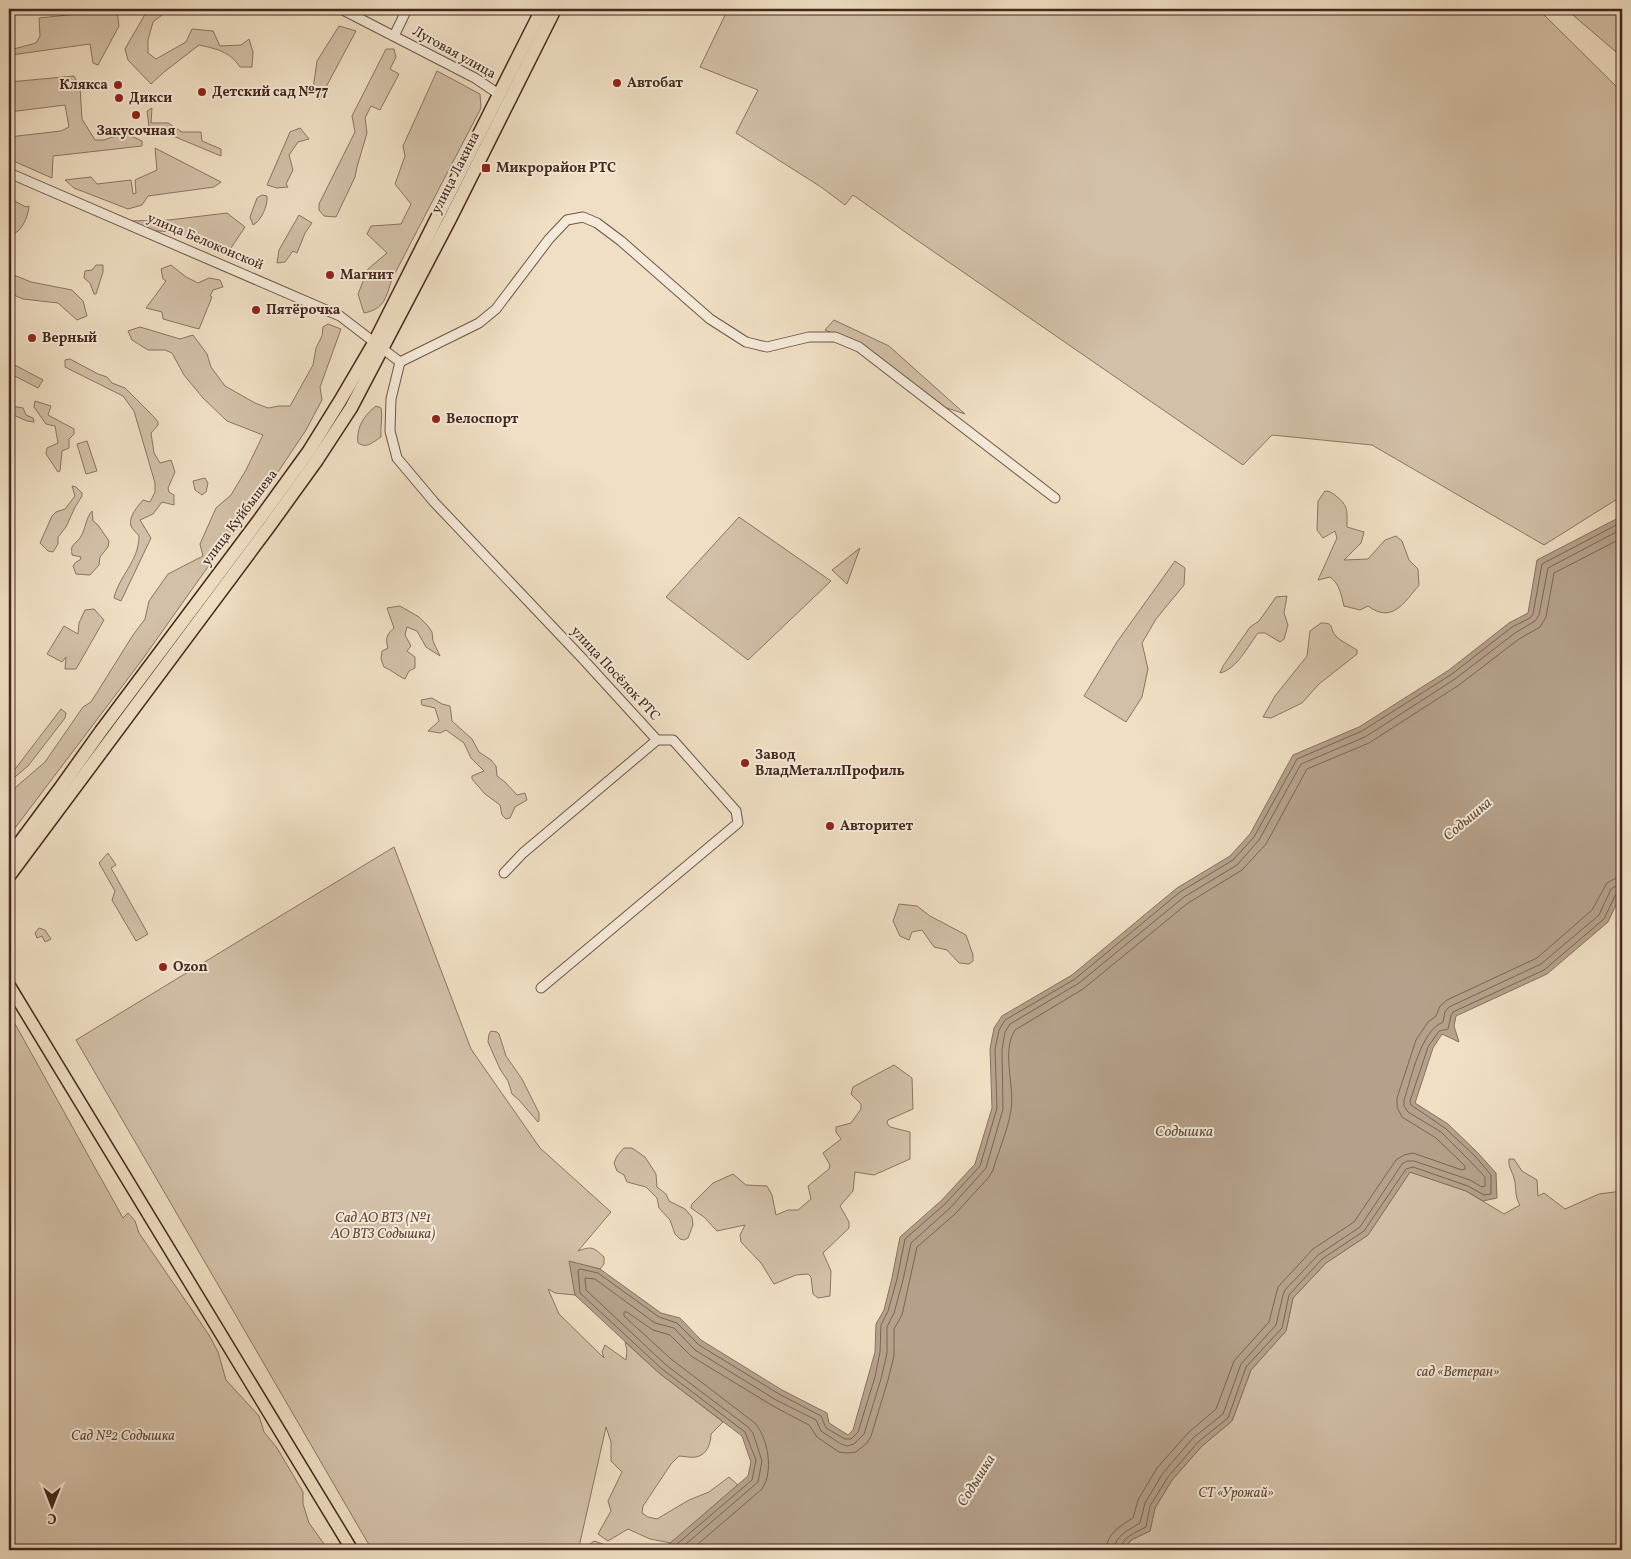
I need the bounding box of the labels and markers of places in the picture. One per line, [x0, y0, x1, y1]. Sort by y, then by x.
place label: Автобат [627, 74, 683, 93]
place label: Клякса [59, 76, 108, 95]
marker: Автобат [611, 77, 623, 89]
marker: Клякса [112, 79, 124, 91]
place label: Детский сад №77 [212, 83, 329, 102]
marker: Детский сад №77 [196, 86, 208, 98]
place label: Дикси [129, 89, 172, 108]
marker: Дикси [113, 92, 125, 104]
marker: Закусочная [130, 109, 142, 121]
place label: Закусочная [97, 122, 176, 141]
place label: Микрорайон РТС [496, 159, 616, 178]
marker: Микрорайон РТС [480, 162, 492, 174]
place label: Магнит [340, 266, 394, 285]
marker: Магнит [324, 269, 336, 281]
place label: Пятёрочка [266, 301, 341, 320]
marker: Пятёрочка [250, 304, 262, 316]
place label: Верный [42, 329, 97, 348]
marker: Верный [26, 332, 38, 344]
place label: Велоспорт [446, 410, 519, 429]
marker: Велоспорт [430, 413, 442, 425]
place label: Завод ВладМеталлПрофиль [755, 746, 905, 781]
marker: Завод ВладМеталлПрофиль [739, 757, 751, 769]
place label: Авторитет [840, 817, 914, 836]
marker: Авторитет [824, 820, 836, 832]
place label: Ozon [173, 958, 208, 977]
marker: Ozon [157, 961, 169, 973]

